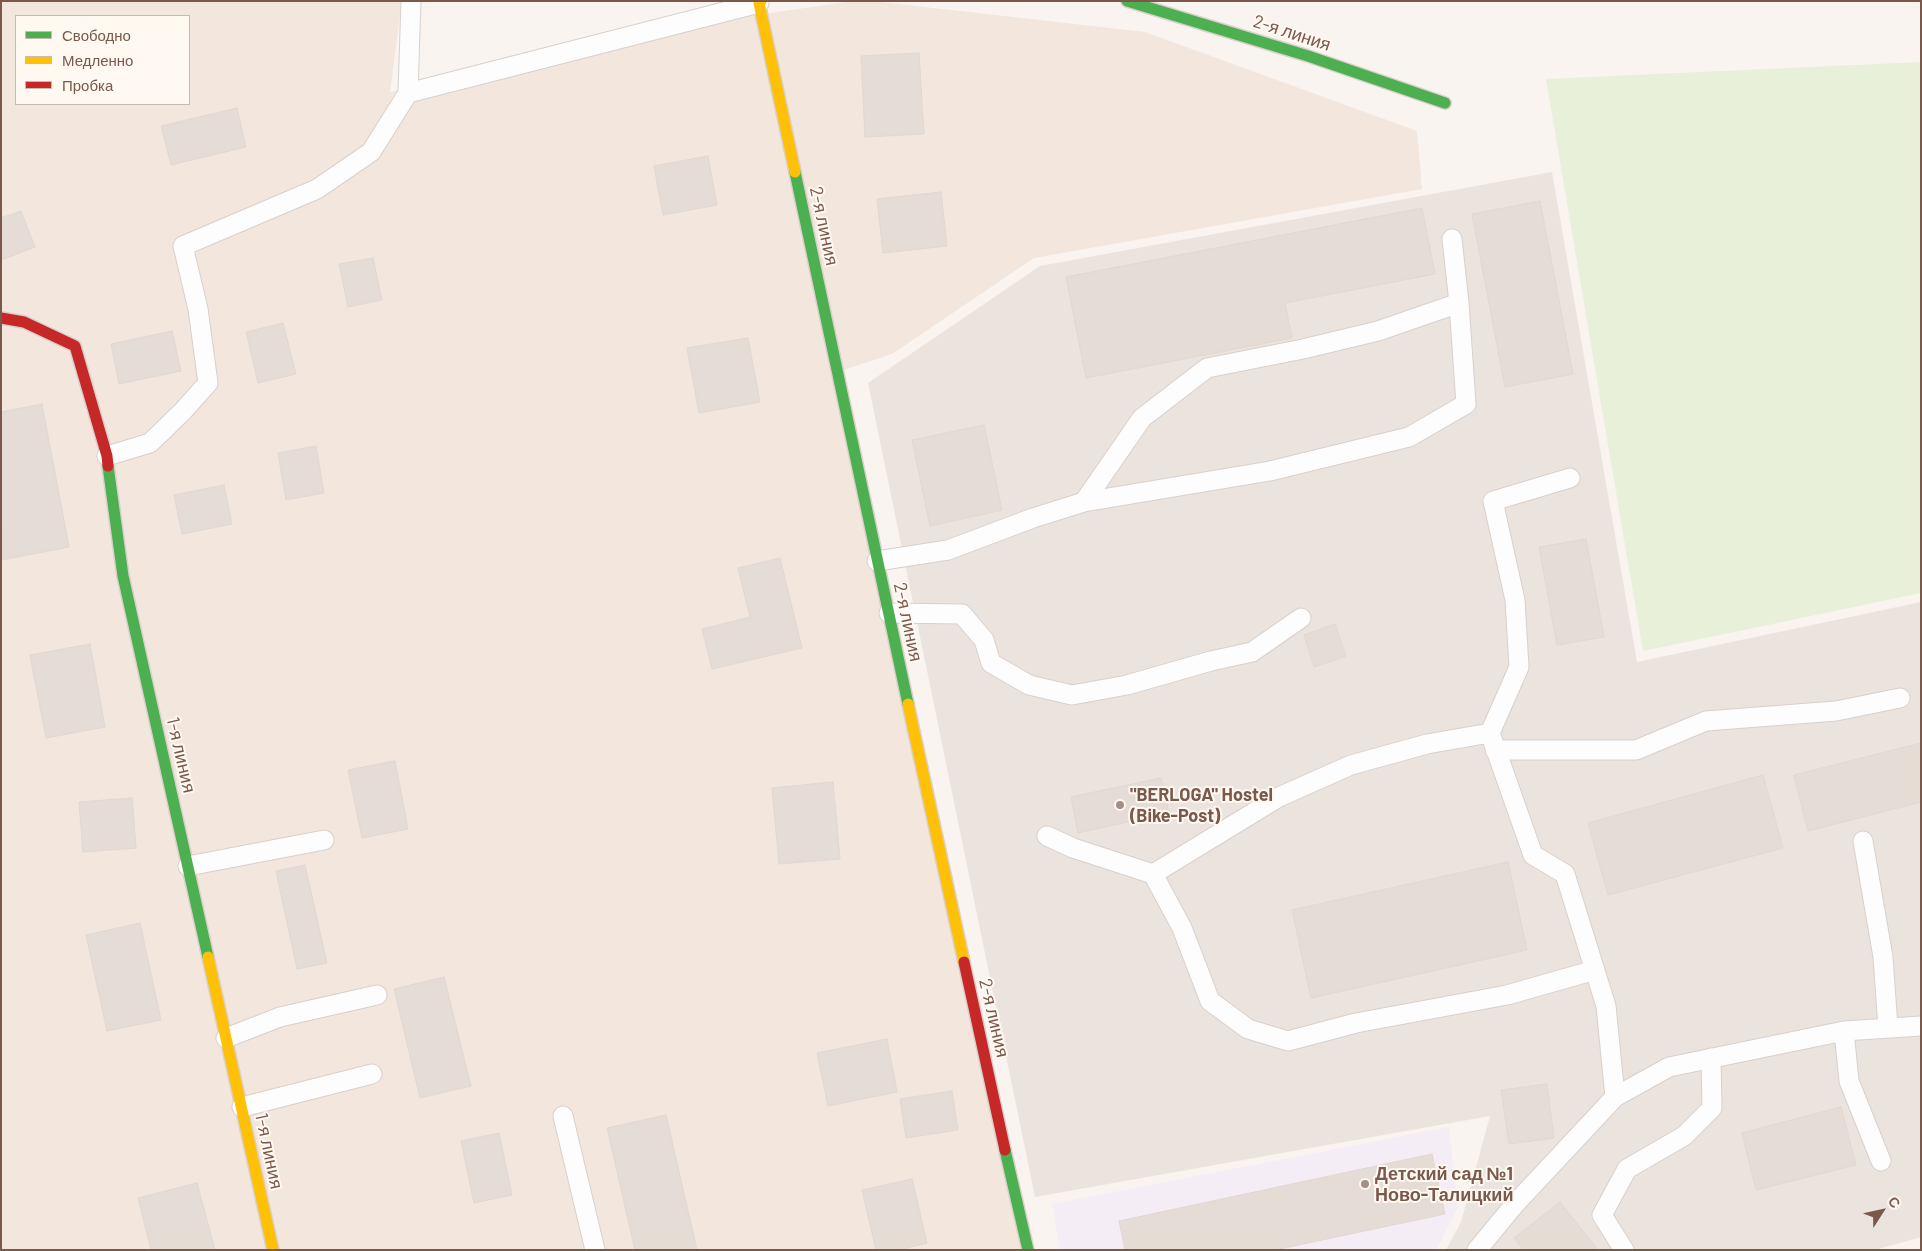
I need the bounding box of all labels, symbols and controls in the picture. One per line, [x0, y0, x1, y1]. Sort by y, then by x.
street label: 2-я линия [1250, 10, 1334, 56]
legend [15, 15, 190, 105]
text: Свободно [62, 26, 131, 44]
text: Медленно [62, 51, 133, 69]
text: Пробка [62, 76, 113, 94]
street label: 2-я линия [805, 184, 843, 268]
street label: 2-я линия [889, 580, 927, 664]
street label: 1-я линия [162, 715, 200, 795]
place label: "BERLOGA" Hostel (Bike-Post) [1130, 784, 1273, 826]
marker: "BERLOGA" Hostel (Bike-Post) [1114, 799, 1126, 811]
street label: 2-я линия [974, 976, 1014, 1060]
street label: 1-я линия [250, 1111, 288, 1191]
place label: Детский сад №1 Ново-Талицкий [1375, 1163, 1513, 1206]
marker: Детский сад №1 Ново-Талицкий [1359, 1178, 1371, 1190]
north arrow [1857, 1186, 1907, 1236]
text: С [1885, 1193, 1905, 1211]

